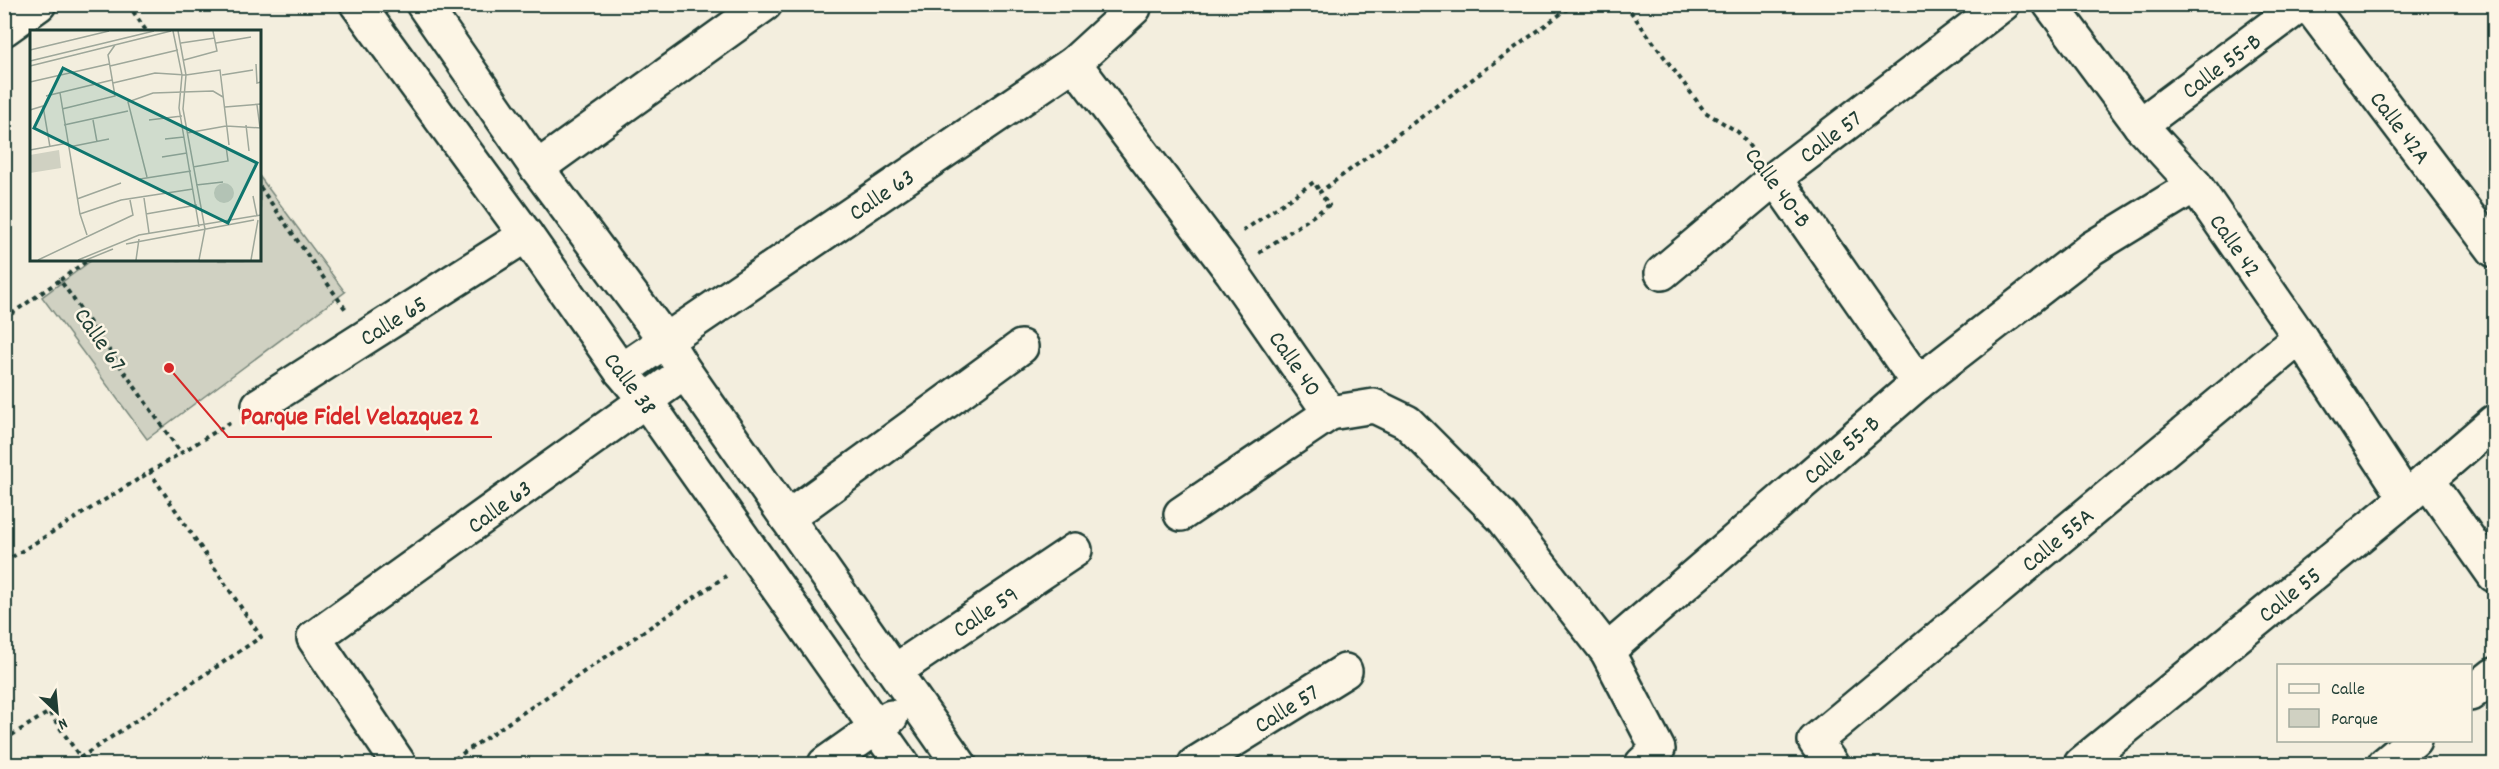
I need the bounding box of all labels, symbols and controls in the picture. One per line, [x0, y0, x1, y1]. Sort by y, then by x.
street label: Calle 55-B [2176, 26, 2270, 109]
inset map [30, 30, 261, 261]
street label: Calle 42A [2360, 85, 2438, 173]
street label: Calle 57 [1793, 103, 1870, 173]
street label: Calle 40-B [1735, 141, 1818, 236]
street label: Calle 63 [843, 162, 922, 231]
street label: Calle 42 [2199, 208, 2268, 286]
street label: Calle 65 [354, 289, 435, 356]
street label: Calle 67 [64, 302, 133, 380]
street label: Calle 40 [1258, 325, 1329, 405]
street label: Calle 38 [594, 346, 664, 423]
callout: Parque Fidel Velazquez 2 [228, 393, 492, 437]
text: Parque Fidel Velazquez 2 [240, 400, 480, 437]
street label: Calle 55-B [1797, 408, 1889, 494]
street label: Calle 63 [461, 473, 540, 544]
street label: Calle 55A [2015, 501, 2103, 582]
street label: Calle 55 [2252, 560, 2330, 632]
street label: Calle 59 [947, 579, 1026, 648]
legend [2277, 664, 2472, 742]
street label: Calle 57 [1249, 677, 1327, 744]
text: Calle [2331, 678, 2365, 703]
north arrow [27, 682, 87, 742]
text: Parque [2331, 708, 2378, 733]
text: N [54, 711, 71, 735]

